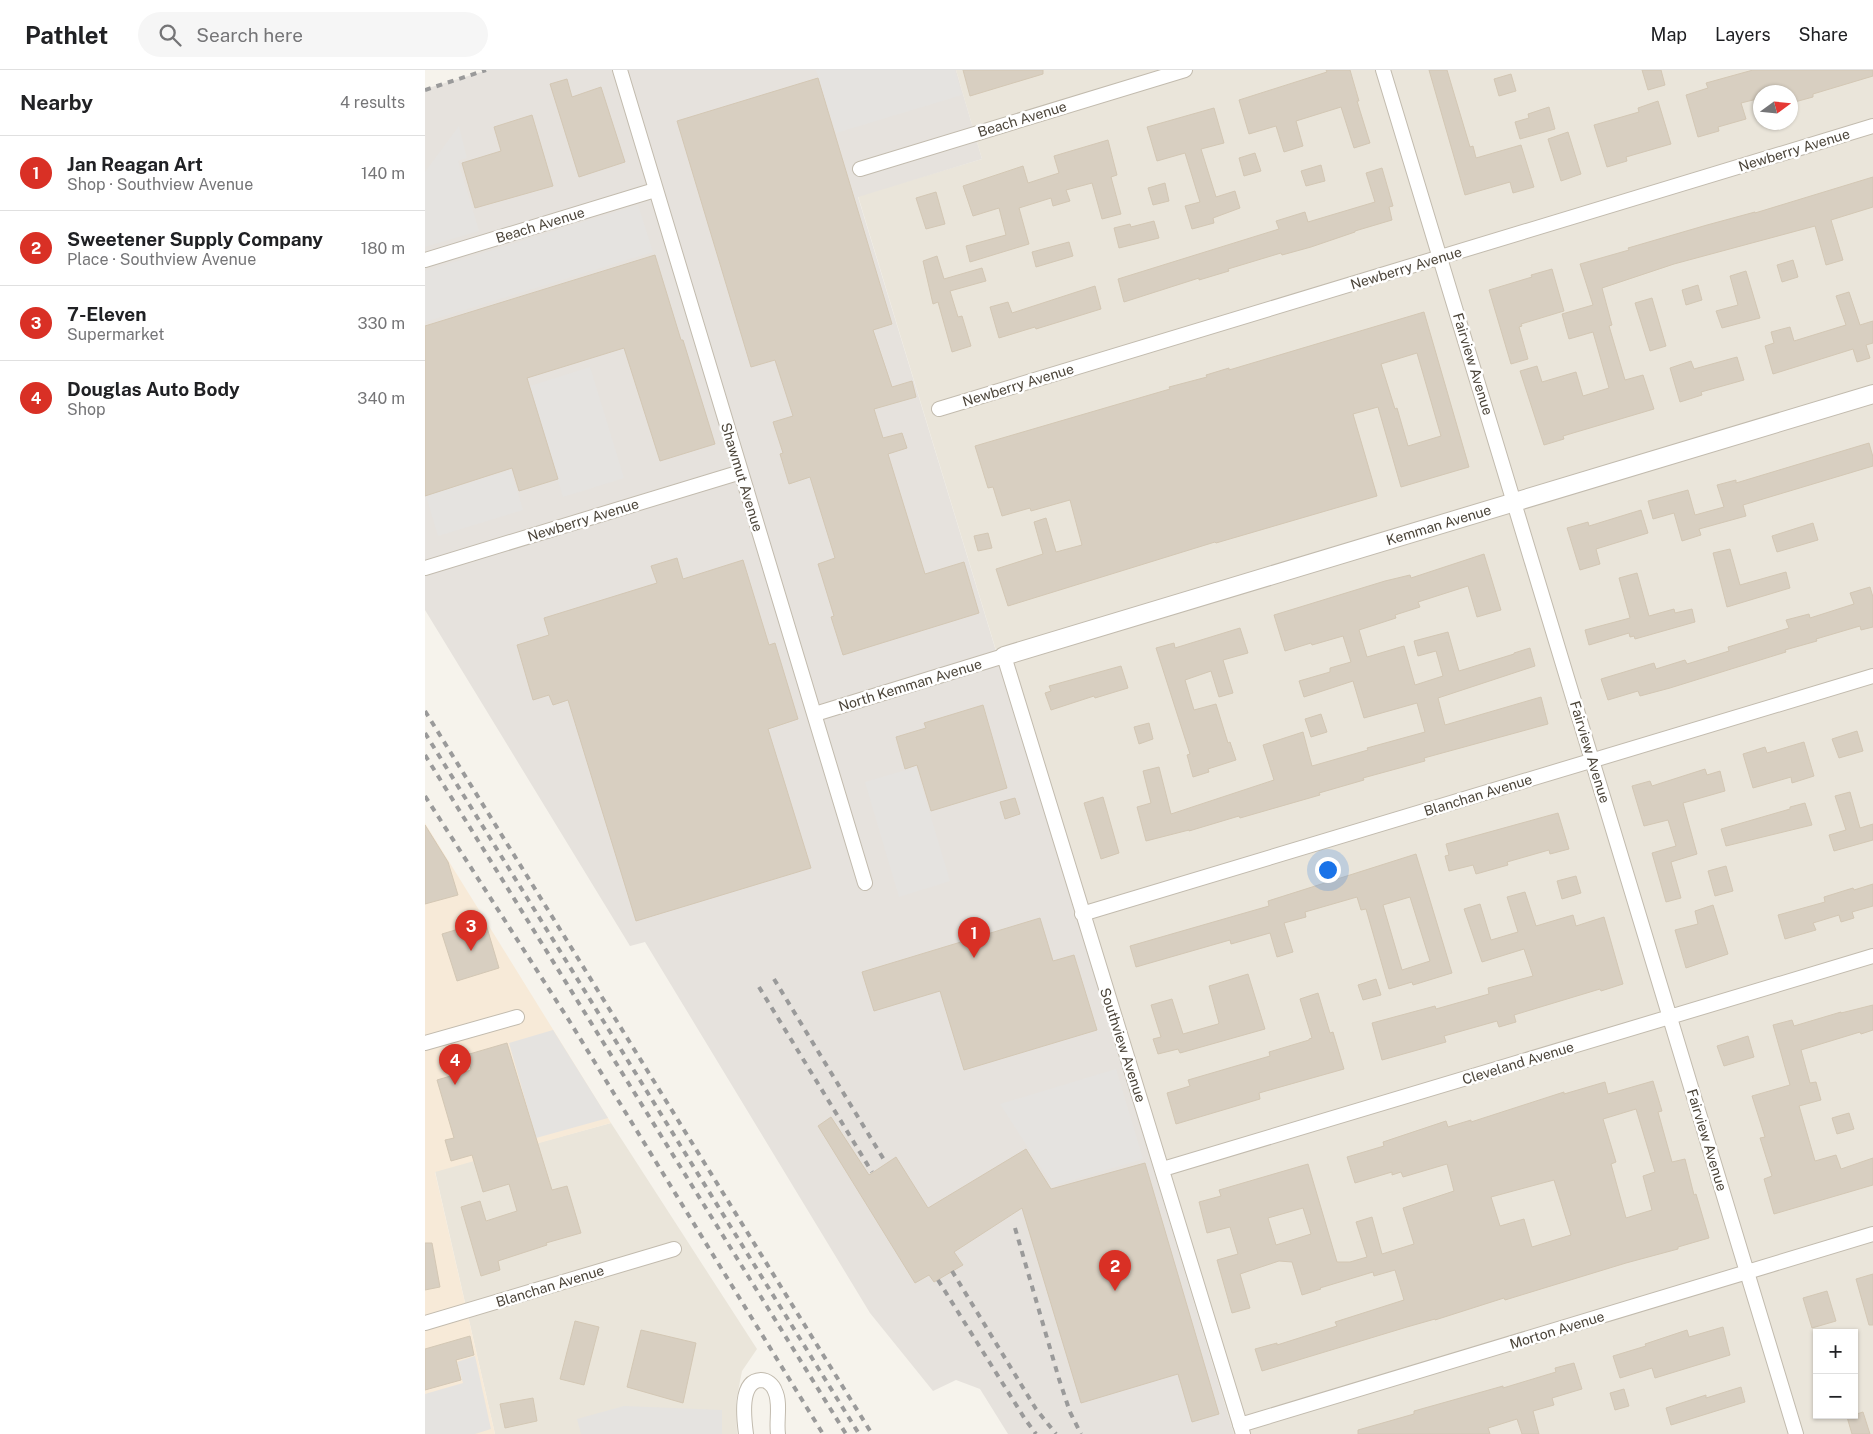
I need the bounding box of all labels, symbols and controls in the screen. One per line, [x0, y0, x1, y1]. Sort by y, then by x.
search box [138, 12, 488, 57]
text: Pathlet [25, 21, 108, 49]
icon: search [156, 21, 184, 49]
text: Search here [196, 24, 303, 46]
text: Map [1651, 24, 1687, 45]
text: Layers [1715, 24, 1771, 45]
text: Share [1799, 24, 1848, 45]
north arrow [1753, 85, 1798, 130]
text: Nearby [20, 90, 93, 115]
text: 4 results [340, 93, 405, 112]
street label: Beach Avenue [976, 98, 1068, 140]
street label: Newberry Avenue [1736, 125, 1852, 175]
text: Jan Reagan Art [67, 153, 203, 175]
text: 1 [33, 164, 39, 183]
text: 140 m [361, 164, 405, 183]
text: Shop · Southview Avenue [67, 175, 253, 194]
street label: Beach Avenue [494, 204, 586, 246]
text: Sweetener Supply Company [67, 228, 323, 250]
text: 2 [31, 239, 41, 258]
text: 180 m [361, 239, 405, 258]
street label: Newberry Avenue [1348, 243, 1464, 293]
text: Place · Southview Avenue [67, 250, 256, 269]
text: 7-Eleven [67, 303, 146, 325]
street label: Fairview Avenue [1450, 311, 1496, 417]
text: 3 [31, 314, 41, 333]
text: 330 m [358, 314, 405, 333]
text: Supermarket [67, 325, 164, 344]
street label: Newberry Avenue [960, 360, 1076, 410]
text: Douglas Auto Body [67, 378, 240, 400]
text: 4 [31, 389, 41, 408]
text: 340 m [357, 389, 405, 408]
text: Shop [67, 400, 106, 419]
street label: Shawmut Avenue [718, 421, 766, 533]
street label: Newberry Avenue [525, 495, 641, 545]
street label: Kemman Avenue [1384, 502, 1493, 548]
street label: North Kemman Avenue [836, 656, 984, 714]
street label: Fairview Avenue [1567, 699, 1613, 805]
street label: Blanchan Avenue [1422, 771, 1534, 819]
your location [1315, 857, 1341, 883]
pin: 3 [455, 910, 487, 951]
pin: 1 [958, 917, 990, 958]
street label: Southview Avenue [1097, 986, 1149, 1104]
street label: Cleveland Avenue [1460, 1038, 1576, 1088]
pin: 4 [439, 1044, 471, 1085]
street label: Fairview Avenue [1684, 1087, 1730, 1193]
pin: 2 [1099, 1250, 1131, 1291]
street label: Blanchan Avenue [494, 1262, 606, 1310]
street label: Morton Avenue [1508, 1308, 1606, 1352]
map controls [1813, 1329, 1858, 1419]
button: + [1813, 1329, 1858, 1374]
button: − [1813, 1374, 1858, 1419]

